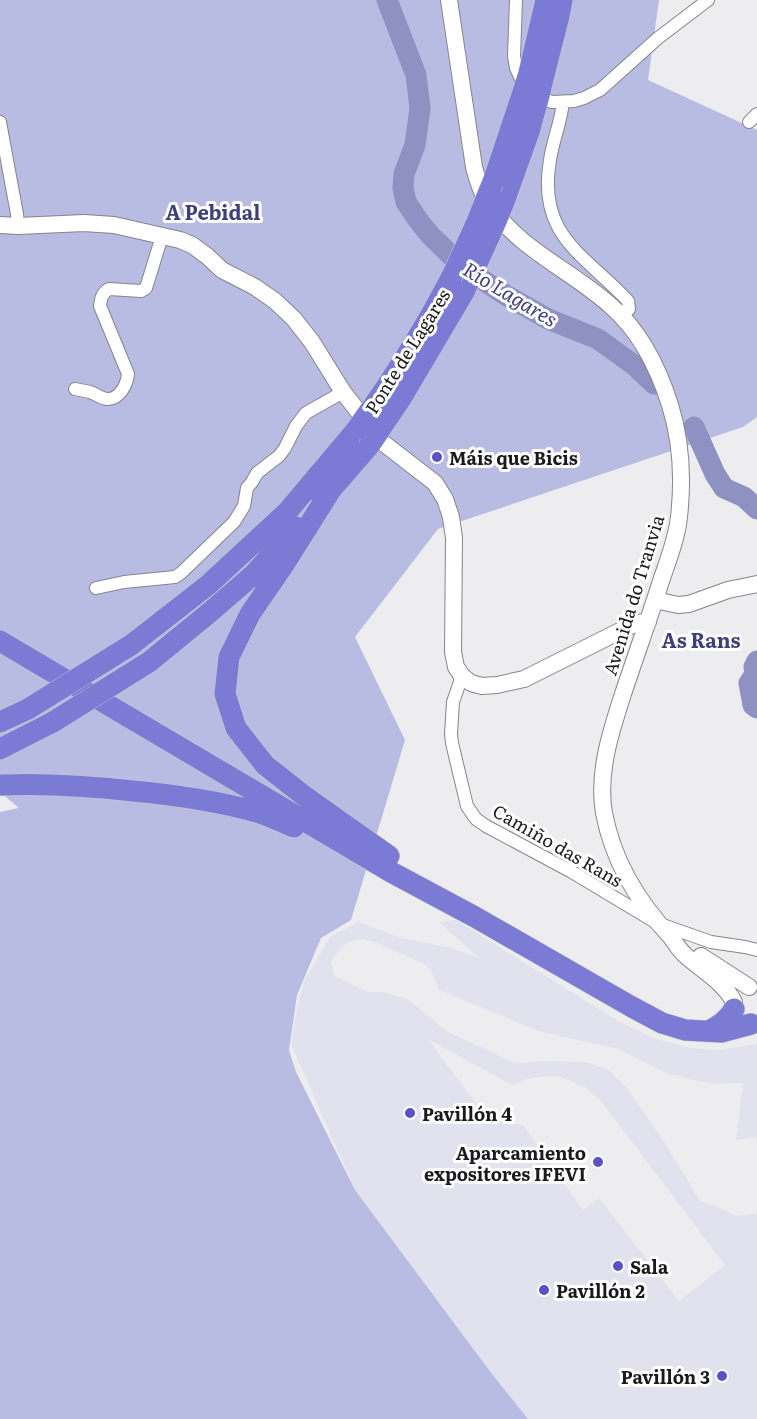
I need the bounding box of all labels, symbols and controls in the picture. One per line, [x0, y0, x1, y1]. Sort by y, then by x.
district label: A Pebidal [165, 196, 261, 226]
water label: Río Lagares [458, 253, 564, 333]
street label: Ponte de Lagares [358, 283, 456, 419]
place label: Máis que Bicis [449, 444, 578, 471]
marker: Máis que Bicis [430, 450, 444, 464]
street label: Avenida do Tranvia [596, 511, 670, 679]
district label: As Rans [662, 624, 740, 654]
street label: Camiño das Rans [488, 797, 628, 893]
place label: Pavillón 4 [422, 1100, 512, 1127]
marker: Pavillón 4 [403, 1106, 417, 1120]
place label: Aparcamiento expositores IFEVI [424, 1139, 586, 1187]
marker: Aparcamiento expositores IFEVI [591, 1155, 605, 1169]
place label: Sala [630, 1253, 669, 1280]
marker: Sala [611, 1259, 625, 1273]
place label: Pavillón 2 [556, 1277, 645, 1304]
marker: Pavillón 2 [537, 1283, 551, 1297]
place label: Pavillón 3 [621, 1363, 710, 1390]
marker: Pavillón 3 [715, 1369, 729, 1383]

